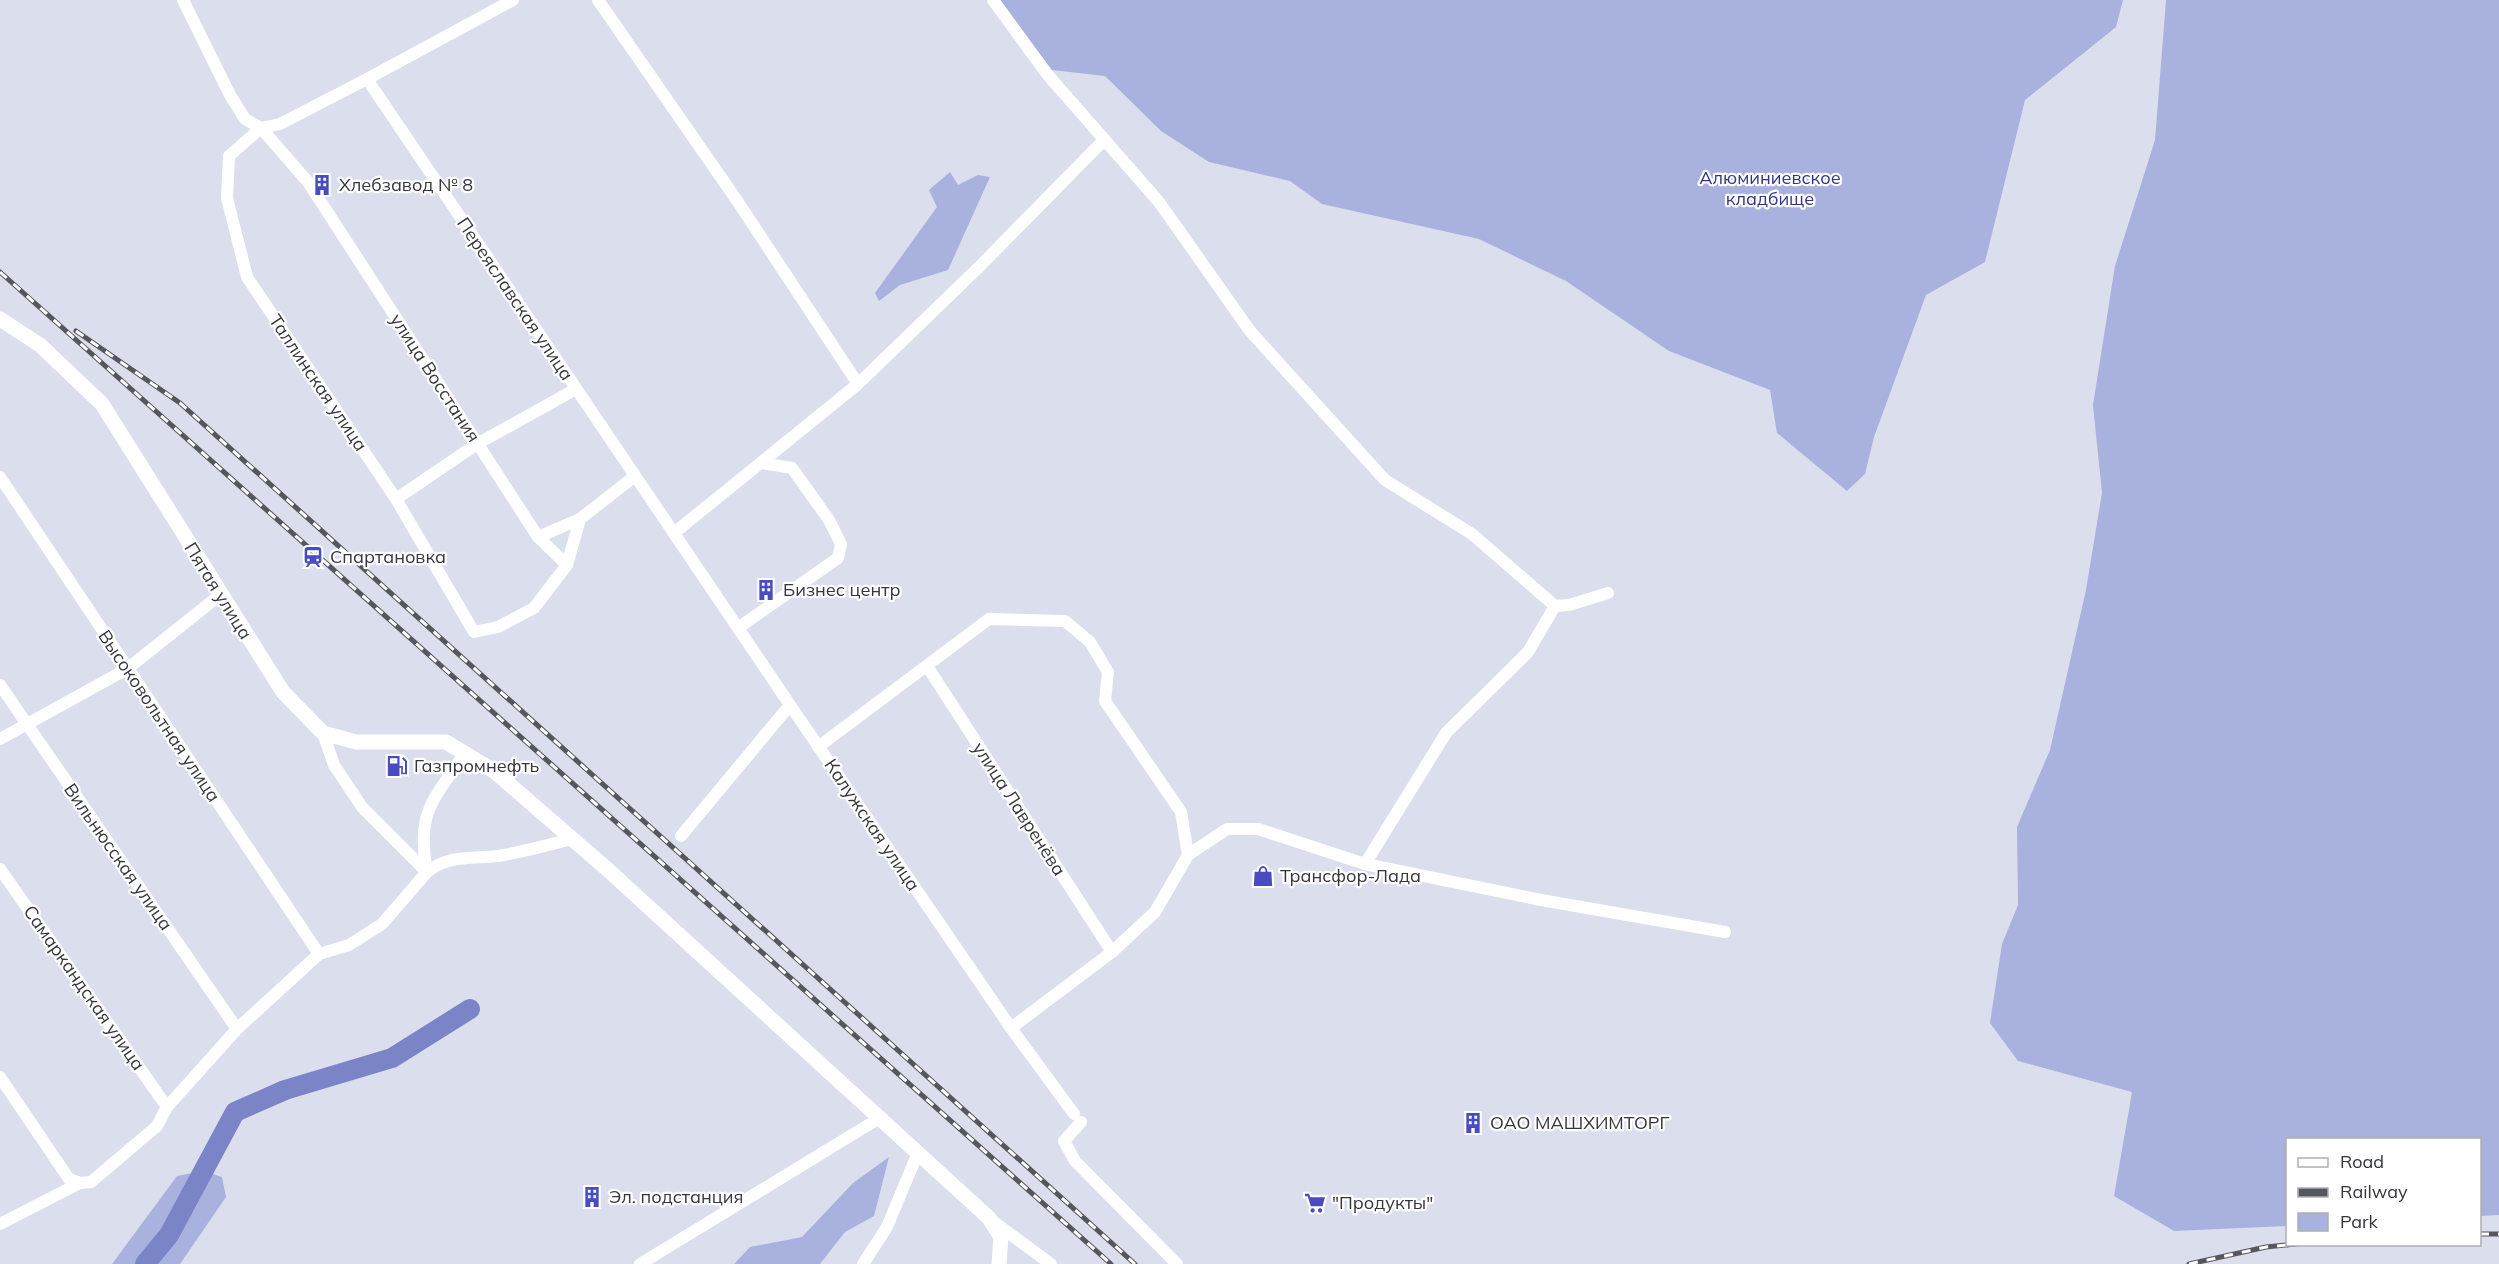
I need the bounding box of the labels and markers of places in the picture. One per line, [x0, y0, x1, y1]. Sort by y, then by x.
building icon: Хлебзавод № 8 [310, 173, 334, 197]
place label: Хлебзавод № 8 [339, 173, 473, 196]
station icon: Спартановка [301, 545, 325, 569]
place label: Спартановка [330, 545, 446, 568]
building icon: Бизнес центр [754, 578, 778, 602]
place label: Бизнес центр [783, 578, 900, 601]
fuel station icon: Газпромнефть [385, 754, 409, 778]
place label: Газпромнефть [414, 754, 540, 777]
shop icon: Трансфор-Лада [1251, 864, 1275, 888]
place label: Трансфор-Лада [1280, 864, 1421, 887]
building icon: ОАО МАШХИМТОРГ [1461, 1111, 1485, 1135]
place label: ОАО МАШХИМТОРГ [1490, 1111, 1670, 1134]
building icon: Эл. подстанция [580, 1185, 604, 1209]
place label: Эл. подстанция [609, 1185, 743, 1208]
supermarket icon: "Продукты" [1303, 1191, 1327, 1215]
place label: "Продукты" [1332, 1191, 1433, 1214]

